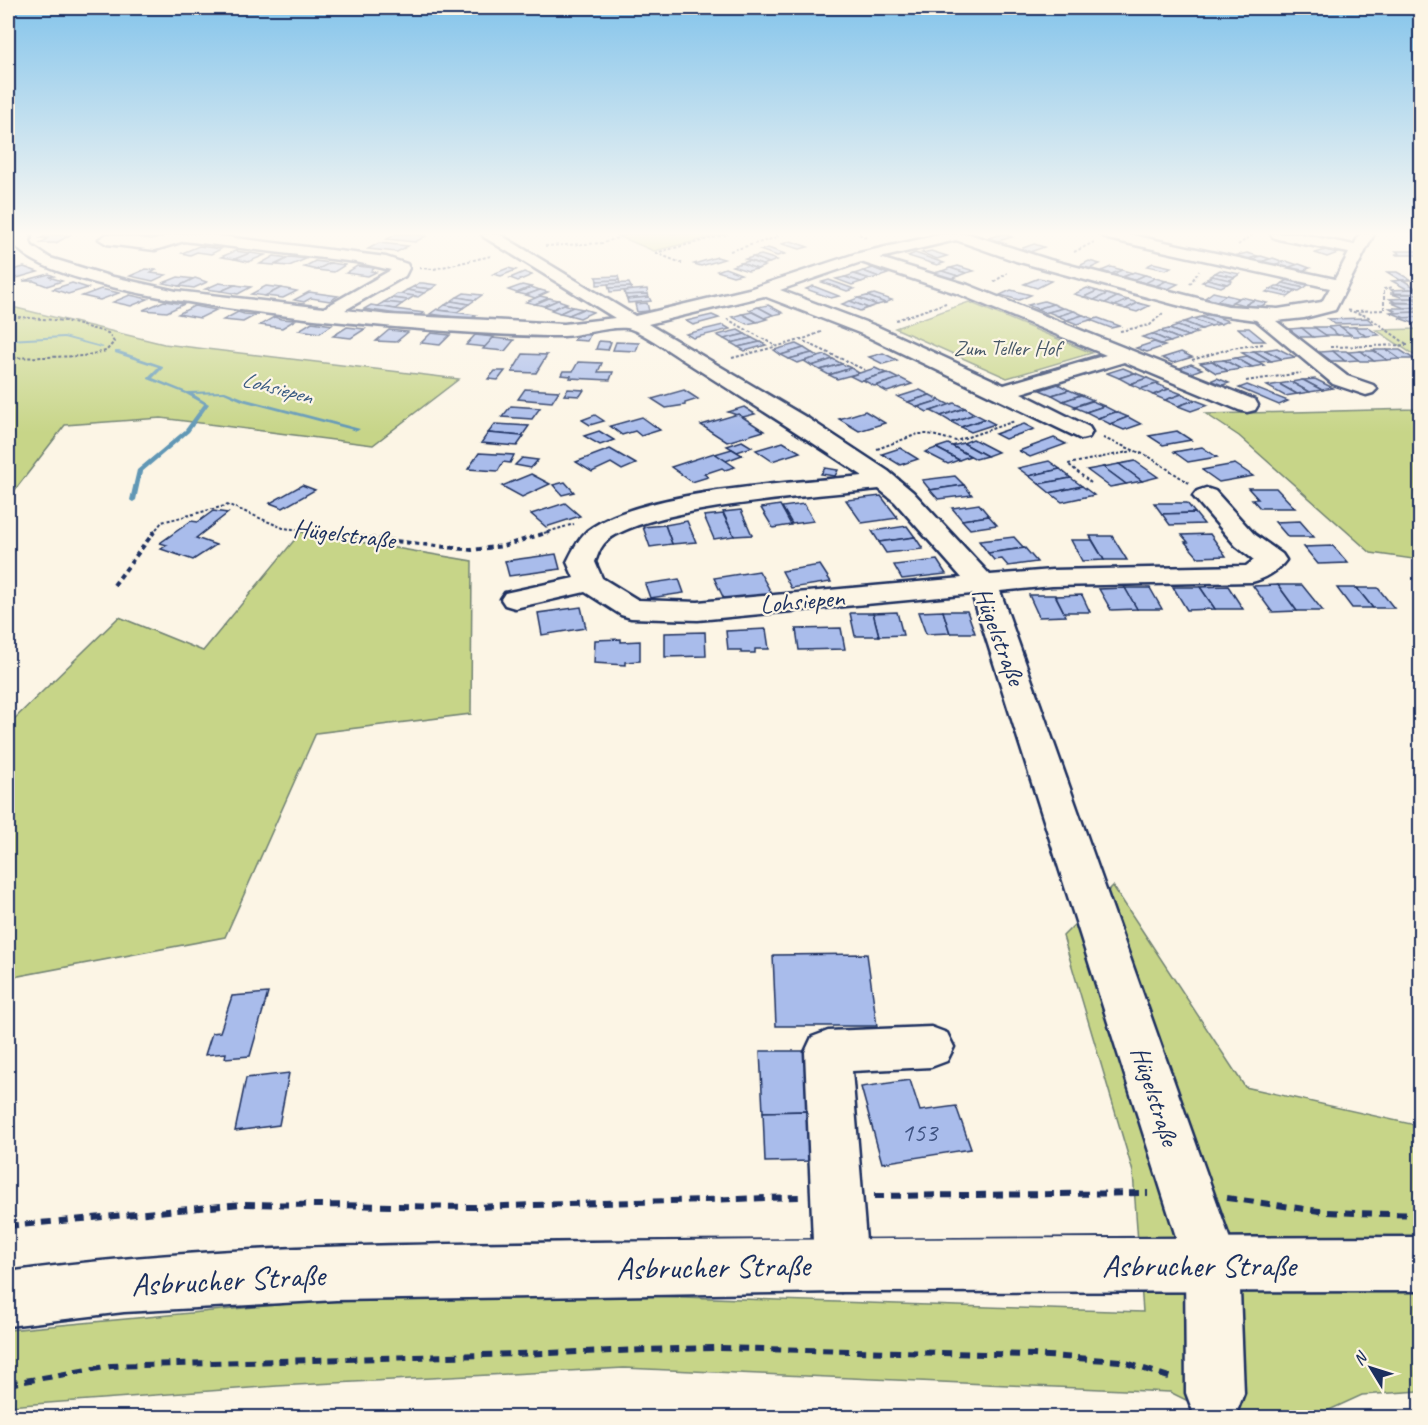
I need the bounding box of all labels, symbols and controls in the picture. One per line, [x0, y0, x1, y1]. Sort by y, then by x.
park label: Zum Teller Hof [954, 334, 1065, 362]
water label: Lohsiepen [239, 365, 317, 411]
street label: Hügelstraße [291, 511, 399, 557]
street label: Lohsiepen [758, 581, 847, 621]
street label: Hügelstraße [965, 582, 1034, 692]
street label: Hügelstraße [1123, 1042, 1187, 1152]
house number: 153 [901, 1115, 939, 1149]
street label: Asbrucher Straße [616, 1245, 813, 1289]
street label: Asbrucher Straße [1102, 1245, 1299, 1286]
street label: Asbrucher Straße [130, 1254, 329, 1306]
north arrow [1341, 1338, 1401, 1398]
text: N [1349, 1347, 1373, 1369]

